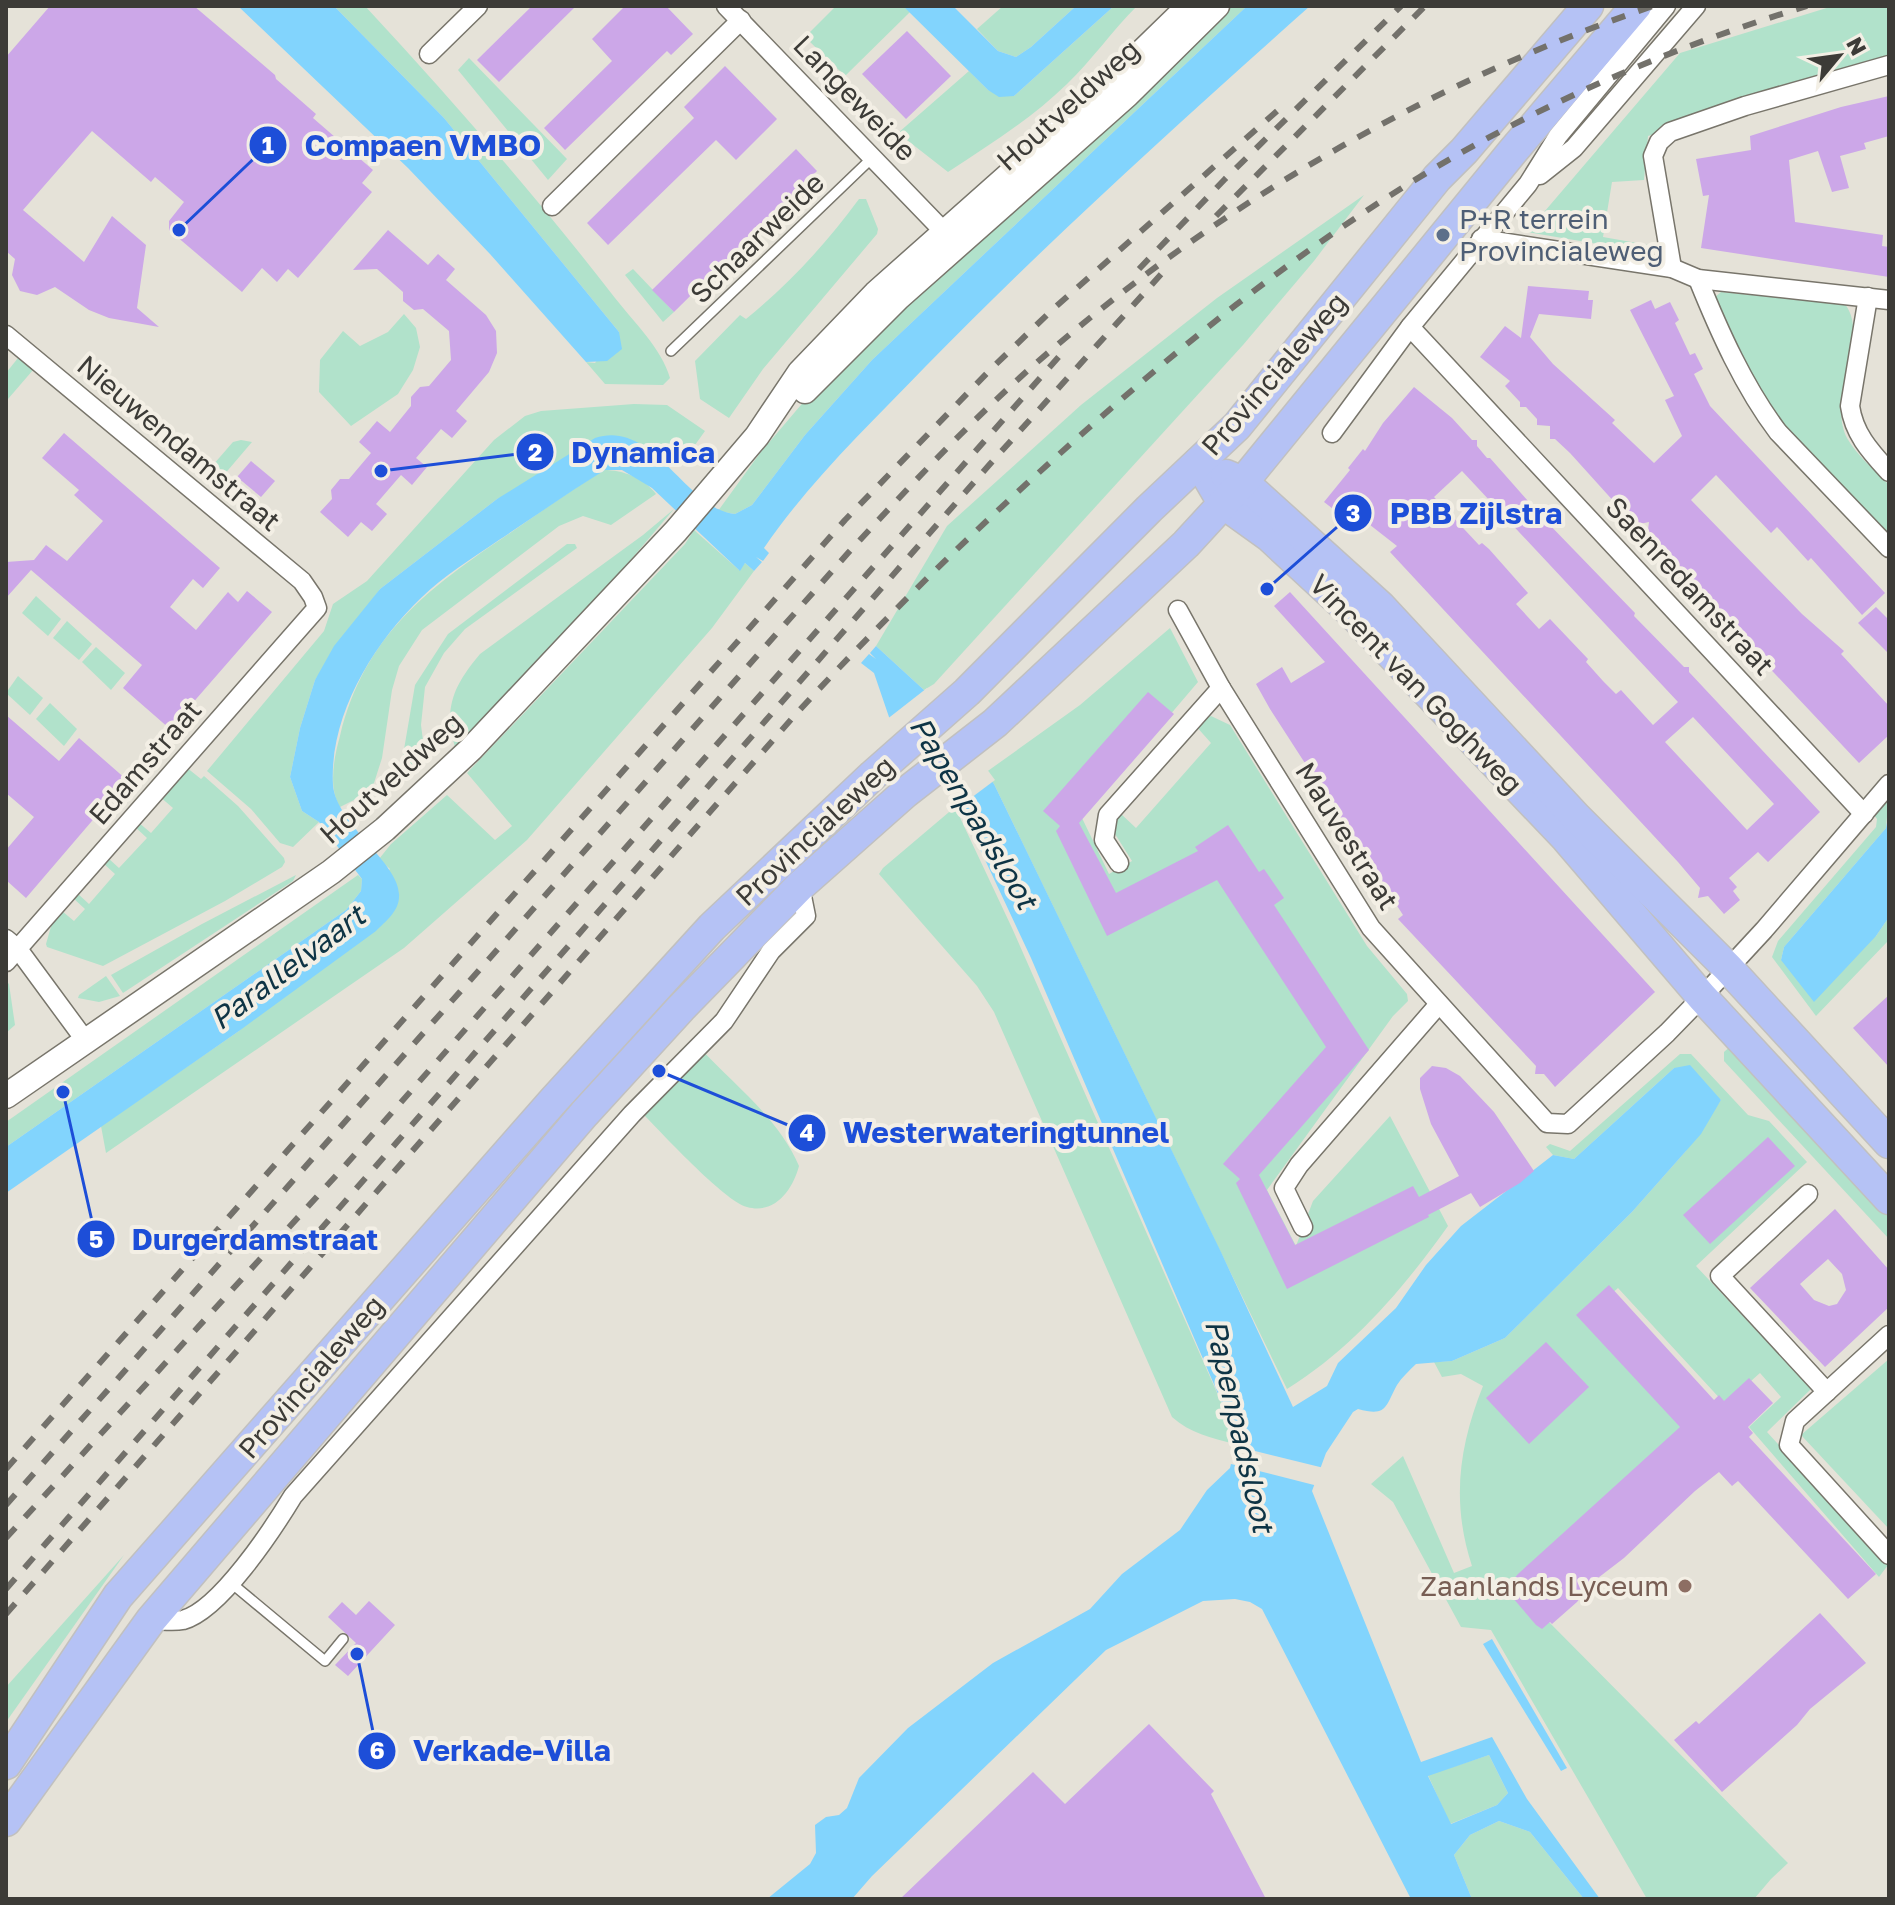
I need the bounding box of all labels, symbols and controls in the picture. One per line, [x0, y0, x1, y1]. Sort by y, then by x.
north arrow [1799, 16, 1879, 96]
street label: Langeweide [787, 28, 924, 167]
street label: Houtveldweg [990, 32, 1146, 177]
text: N [1841, 32, 1873, 60]
callout: Compaen VMBO [248, 118, 557, 172]
text: Compaen VMBO [305, 127, 541, 163]
text: 1 [262, 130, 274, 159]
street label: Schaarweide [683, 166, 830, 310]
place label: P+R terrein Provincialeweg [1459, 202, 1664, 267]
marker: P+R terrein Provincialeweg [1434, 226, 1452, 244]
street label: Provincialeweg [1194, 286, 1353, 462]
street label: Nieuwendamstraat [71, 348, 288, 537]
callout: Dynamica [515, 425, 731, 479]
text: Dynamica [571, 434, 715, 470]
text: 2 [528, 437, 542, 466]
callout: PBB Zijlstra [1333, 486, 1578, 540]
street label: Saenredamstraat [1599, 490, 1781, 681]
text: PBB Zijlstra [1390, 495, 1562, 531]
text: 3 [1346, 498, 1360, 527]
street label: Vincent van Goghweg [1303, 567, 1530, 800]
street label: Edamstraat [82, 693, 208, 831]
street label: Houtveldweg [313, 705, 469, 850]
water label: Papenpadsloot [902, 710, 1047, 918]
street label: Provincialeweg [729, 749, 901, 913]
street label: Mauvestraat [1289, 756, 1406, 915]
water label: Parallelvaart [203, 896, 374, 1037]
callout: Westerwateringtunnel [787, 1106, 1185, 1160]
text: Westerwateringtunnel [843, 1114, 1169, 1150]
text: 4 [800, 1117, 815, 1146]
callout: Durgerdamstraat [76, 1212, 394, 1266]
text: Durgerdamstraat [132, 1221, 378, 1257]
text: 5 [89, 1224, 103, 1253]
street label: Provincialeweg [231, 1289, 390, 1465]
water label: Papenpadsloot [1198, 1316, 1283, 1539]
place label: Zaanlands Lyceum [1420, 1569, 1669, 1602]
marker: Zaanlands Lyceum [1676, 1577, 1694, 1595]
callout: Verkade-Villa [357, 1724, 627, 1778]
text: Verkade-Villa [413, 1732, 611, 1768]
text: 6 [369, 1735, 385, 1764]

